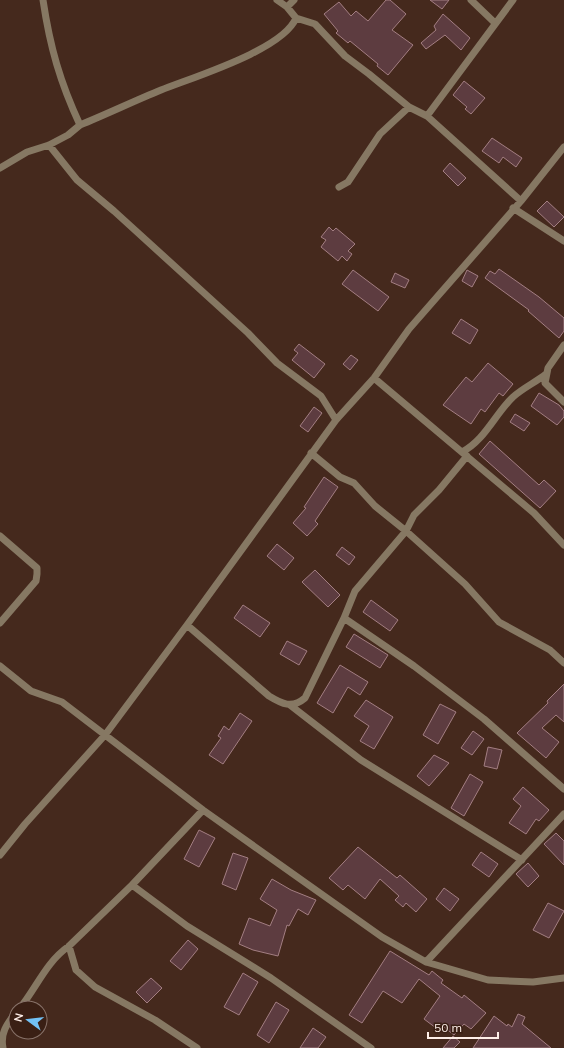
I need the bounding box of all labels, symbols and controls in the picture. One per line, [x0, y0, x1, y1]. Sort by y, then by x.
north arrow [8, 1000, 48, 1040]
text: N [11, 1012, 26, 1023]
scale bar [428, 1014, 498, 1040]
text: 50 m [434, 1020, 462, 1035]

